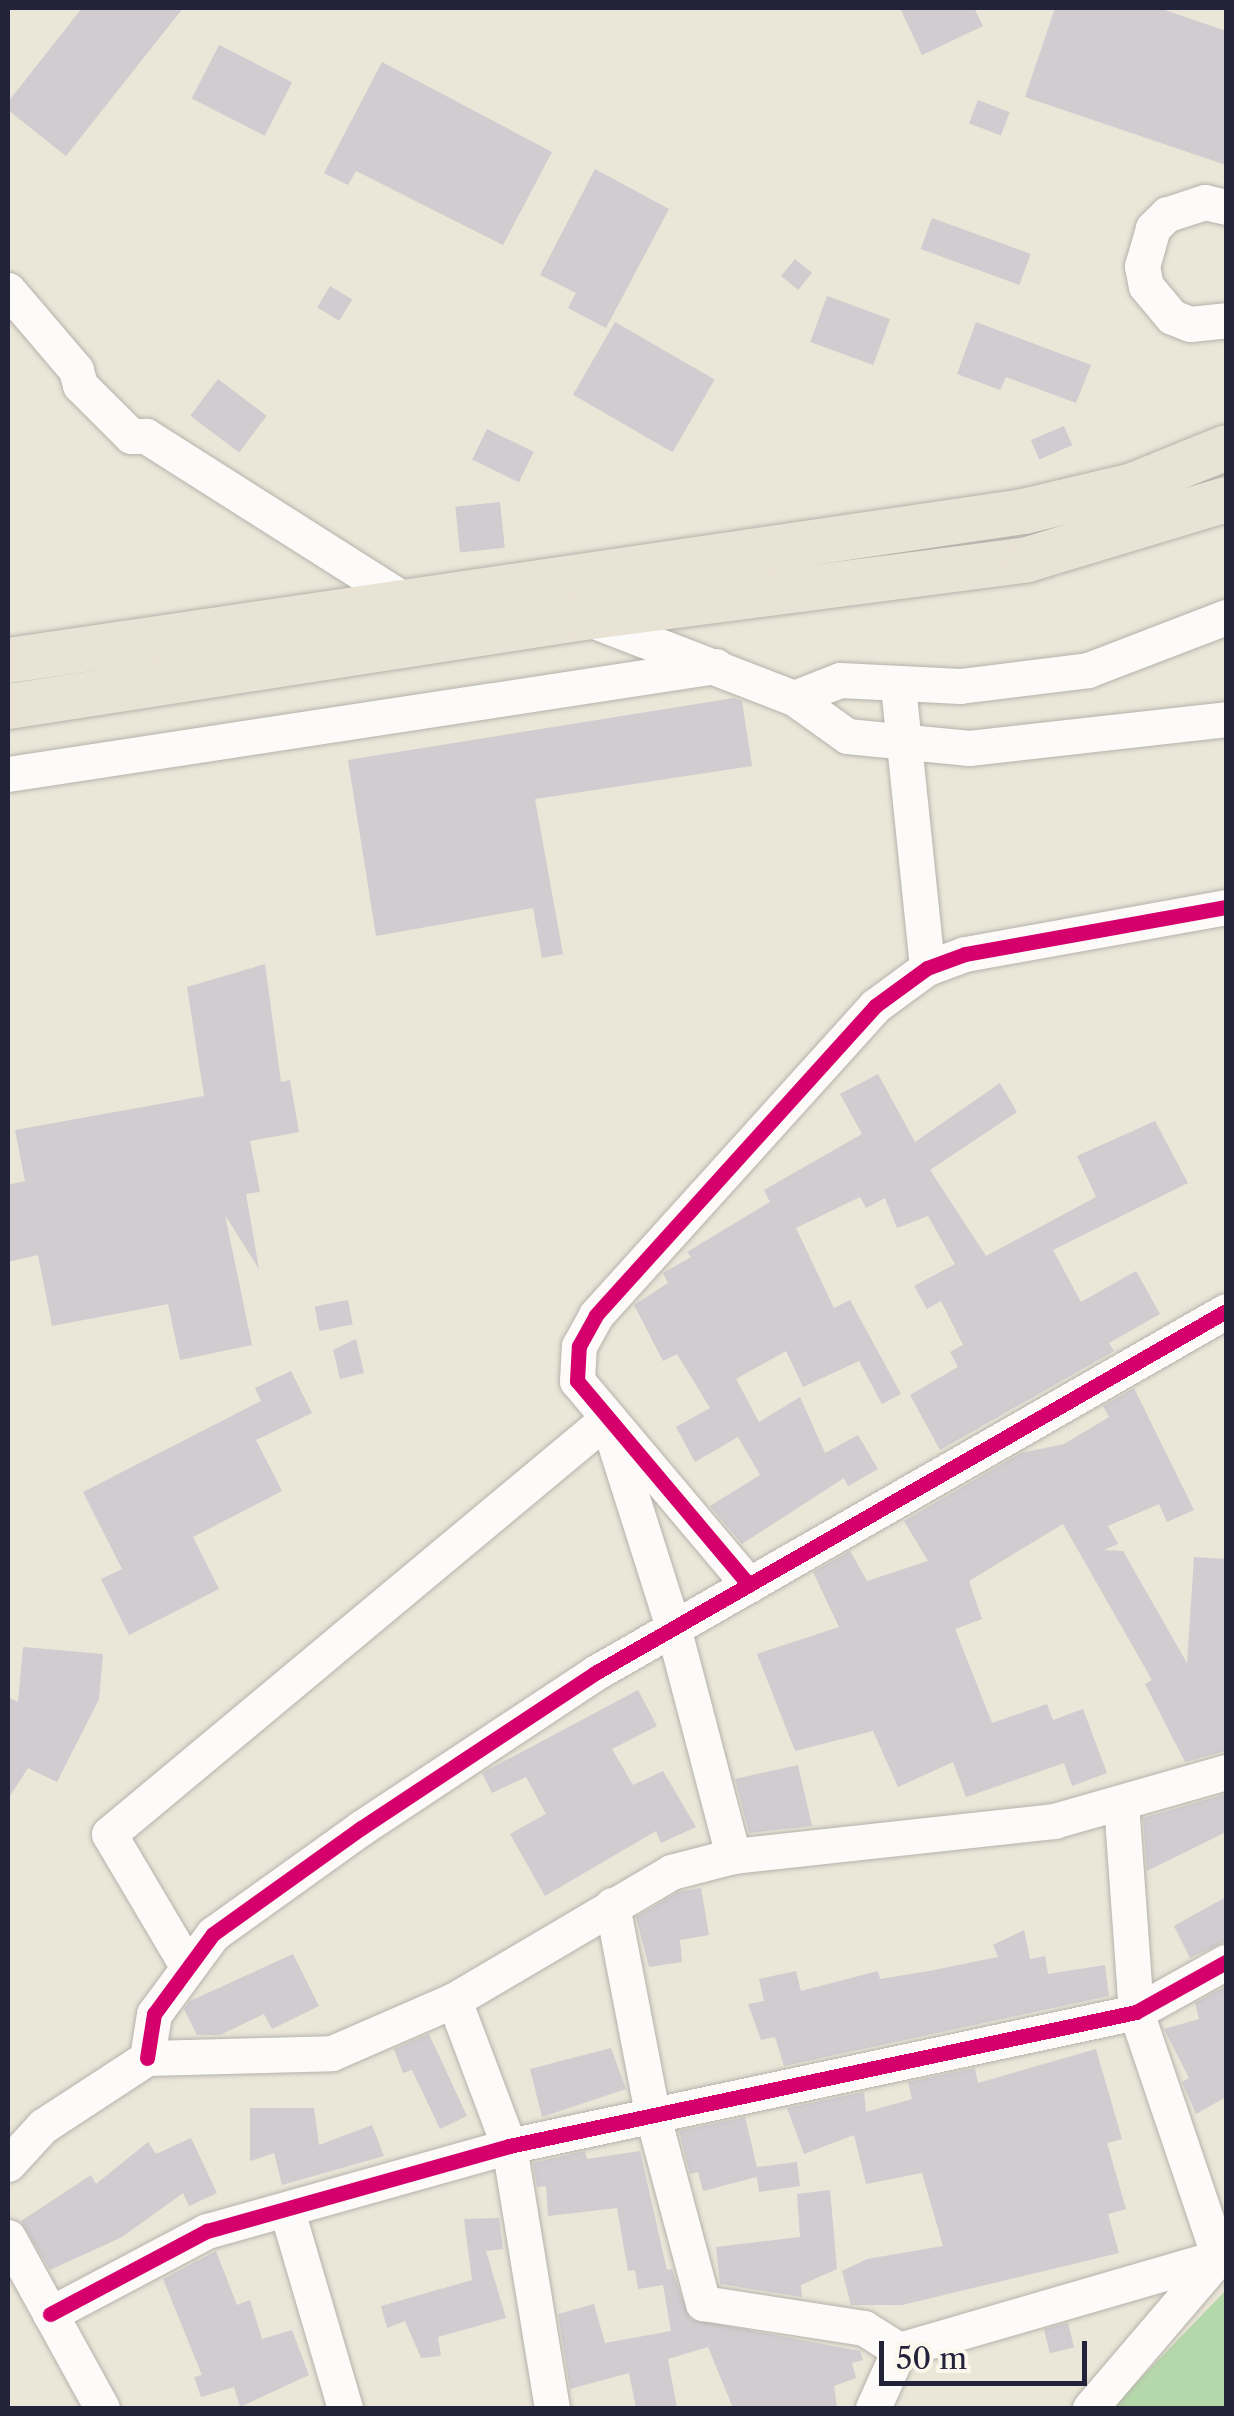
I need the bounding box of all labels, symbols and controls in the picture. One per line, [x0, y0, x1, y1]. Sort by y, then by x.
scale bar [884, 2321, 1092, 2383]
text: 50 m [896, 2340, 967, 2377]

